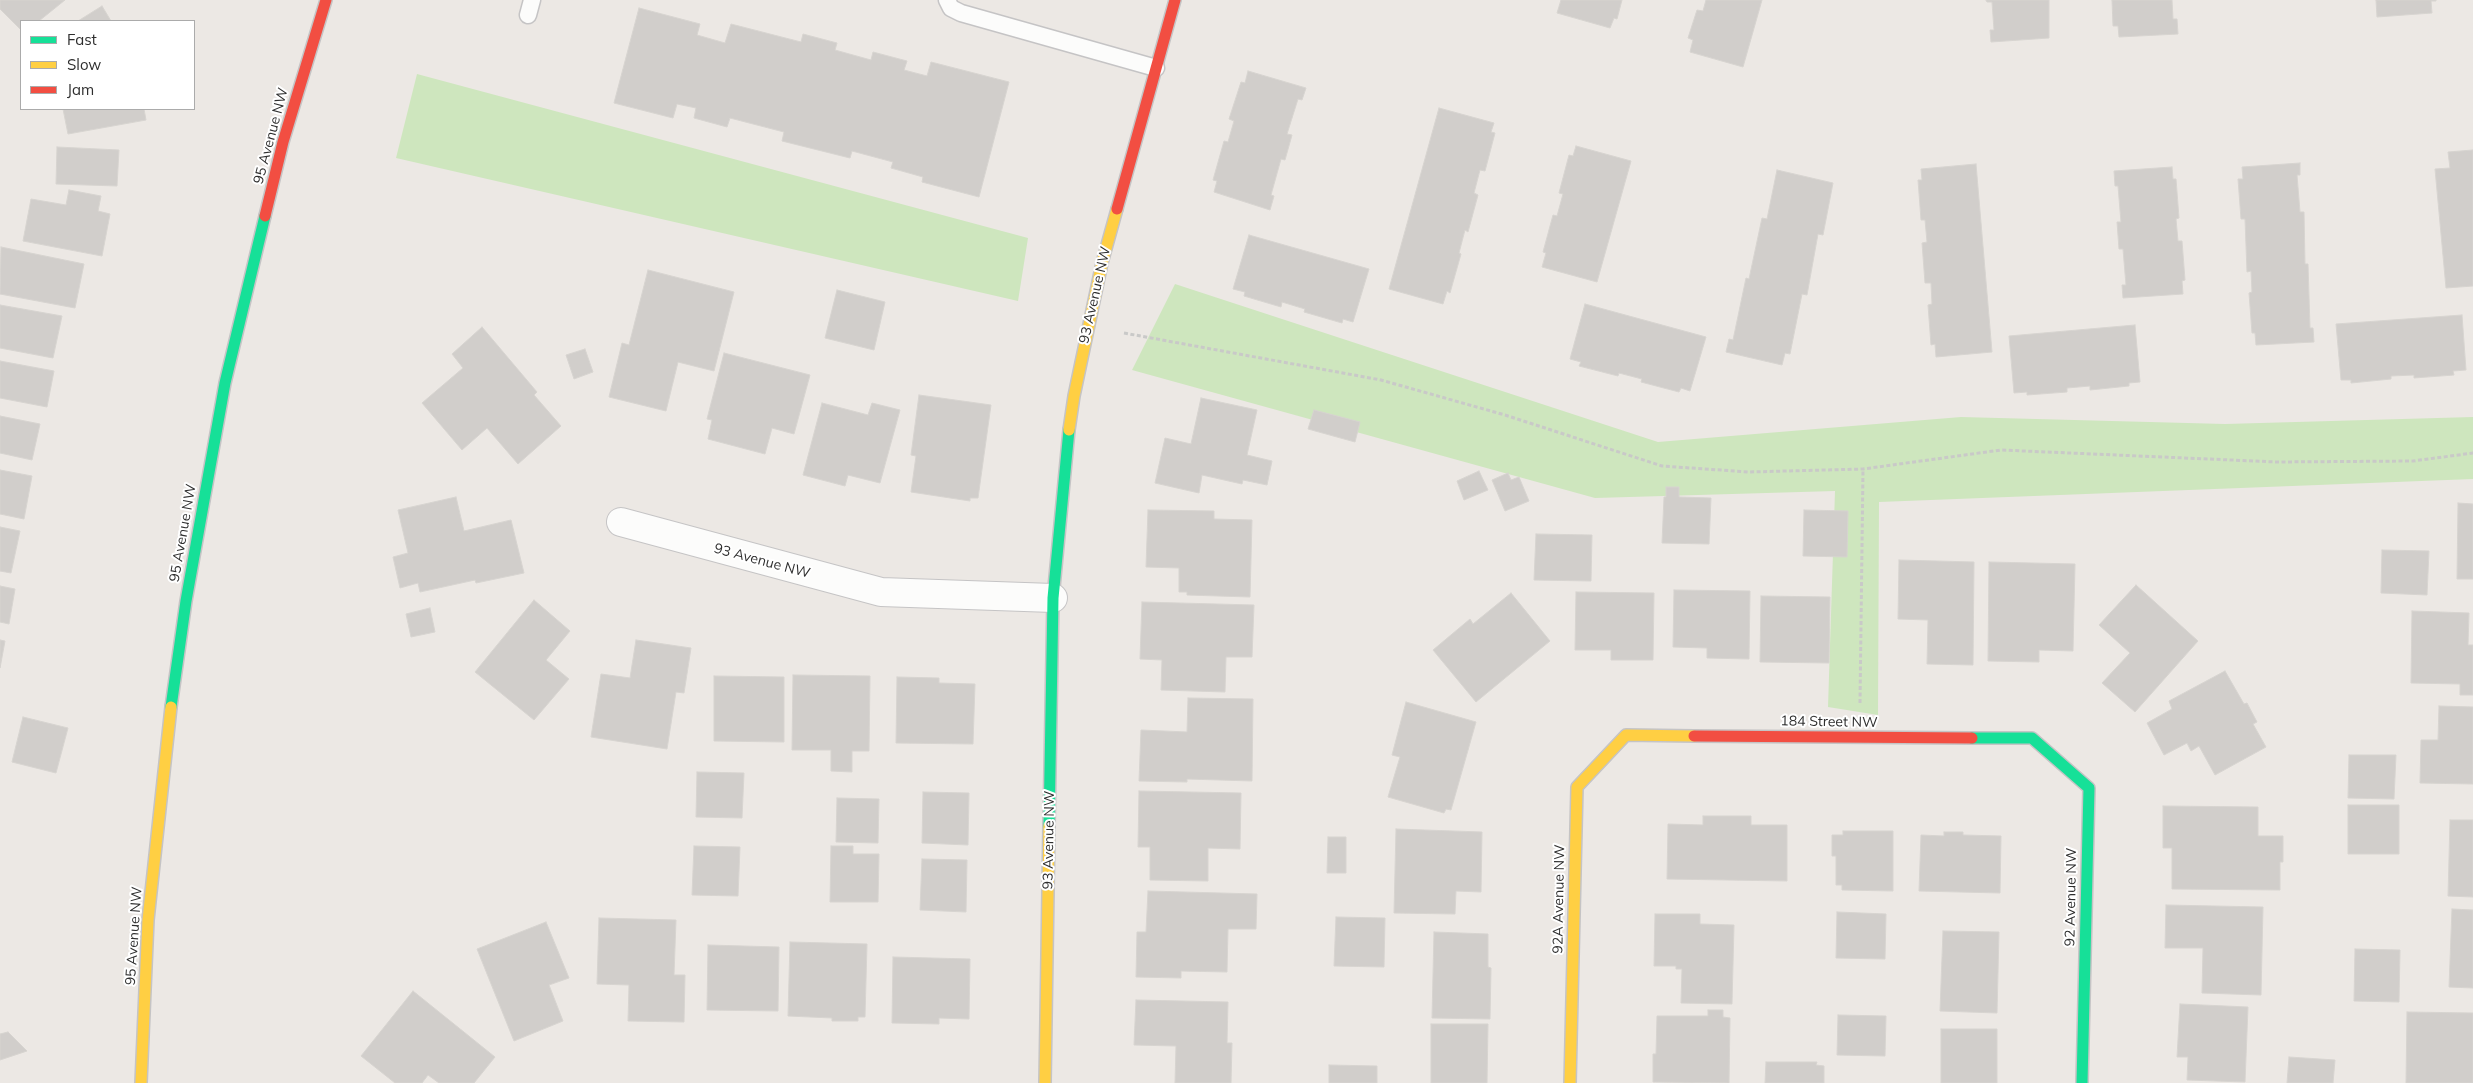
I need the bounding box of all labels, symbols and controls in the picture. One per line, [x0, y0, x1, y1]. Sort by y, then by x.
legend [20, 20, 195, 110]
text: Fast [67, 30, 97, 49]
text: Slow [67, 55, 101, 74]
text: Jam [67, 80, 94, 99]
street label: 95 Avenue NW [250, 86, 292, 186]
street label: 93 Avenue NW [1076, 245, 1114, 345]
street label: 95 Avenue NW [166, 483, 200, 583]
street label: 93 Avenue NW [712, 540, 812, 582]
street label: 184 Street NW [1780, 713, 1878, 731]
street label: 93 Avenue NW [1040, 790, 1058, 890]
street label: 92A Avenue NW [1550, 844, 1568, 954]
street label: 92 Avenue NW [2062, 847, 2080, 947]
street label: 95 Avenue NW [122, 886, 146, 986]

